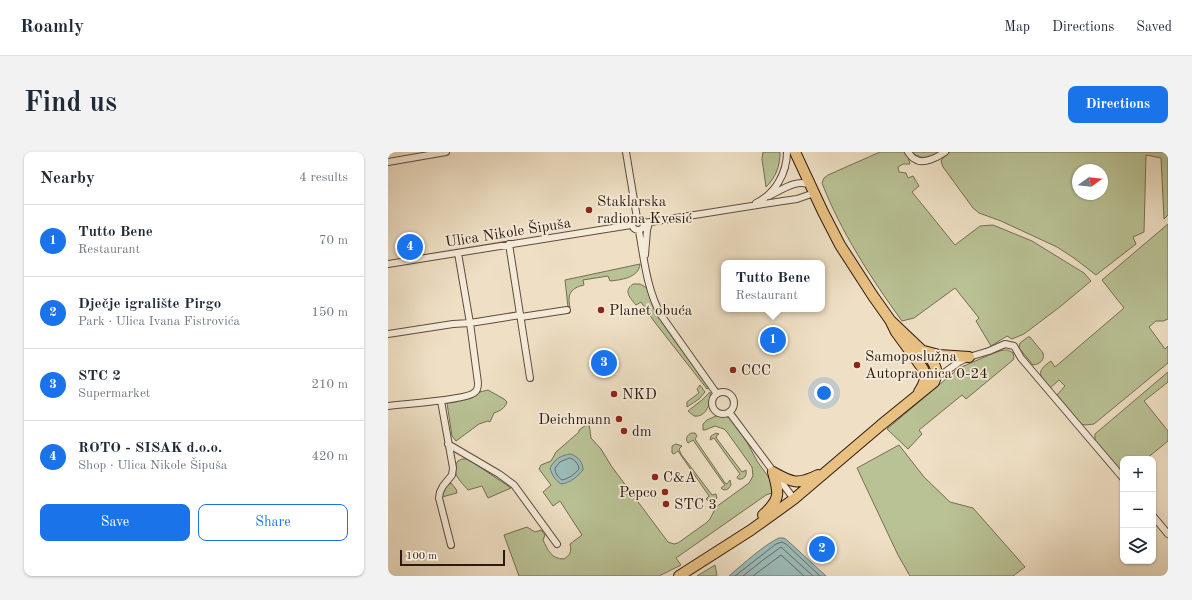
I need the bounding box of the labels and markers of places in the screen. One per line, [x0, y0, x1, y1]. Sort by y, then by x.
place label: Staklarska radiona Kvesić [597, 195, 693, 227]
marker: Staklarska radiona Kvesić [584, 205, 594, 215]
pin: 4 [397, 232, 423, 262]
place label: Planet obuća [609, 304, 693, 319]
marker: Planet obuća [596, 305, 606, 315]
pin: 1 [760, 325, 786, 355]
pin: 3 [591, 348, 617, 378]
place label: Samoposlužna Autopraonica 0-24 [865, 350, 988, 382]
marker: Samoposlužna Autopraonica 0-24 [852, 360, 862, 370]
place label: CCC [741, 364, 771, 379]
marker: CCC [728, 365, 738, 375]
place label: NKD [622, 388, 657, 403]
marker: NKD [609, 389, 619, 399]
place label: Deichmann [538, 413, 611, 428]
marker: Deichmann [614, 414, 624, 424]
place label: dm [632, 425, 652, 440]
marker: dm [619, 426, 629, 436]
place label: C&A [663, 471, 697, 486]
marker: C&A [650, 472, 660, 482]
place label: Pepco [619, 486, 657, 501]
marker: Pepco [660, 487, 670, 497]
place label: STC 3 [674, 498, 717, 513]
marker: STC 3 [661, 499, 671, 509]
pin: 2 [809, 534, 835, 564]

